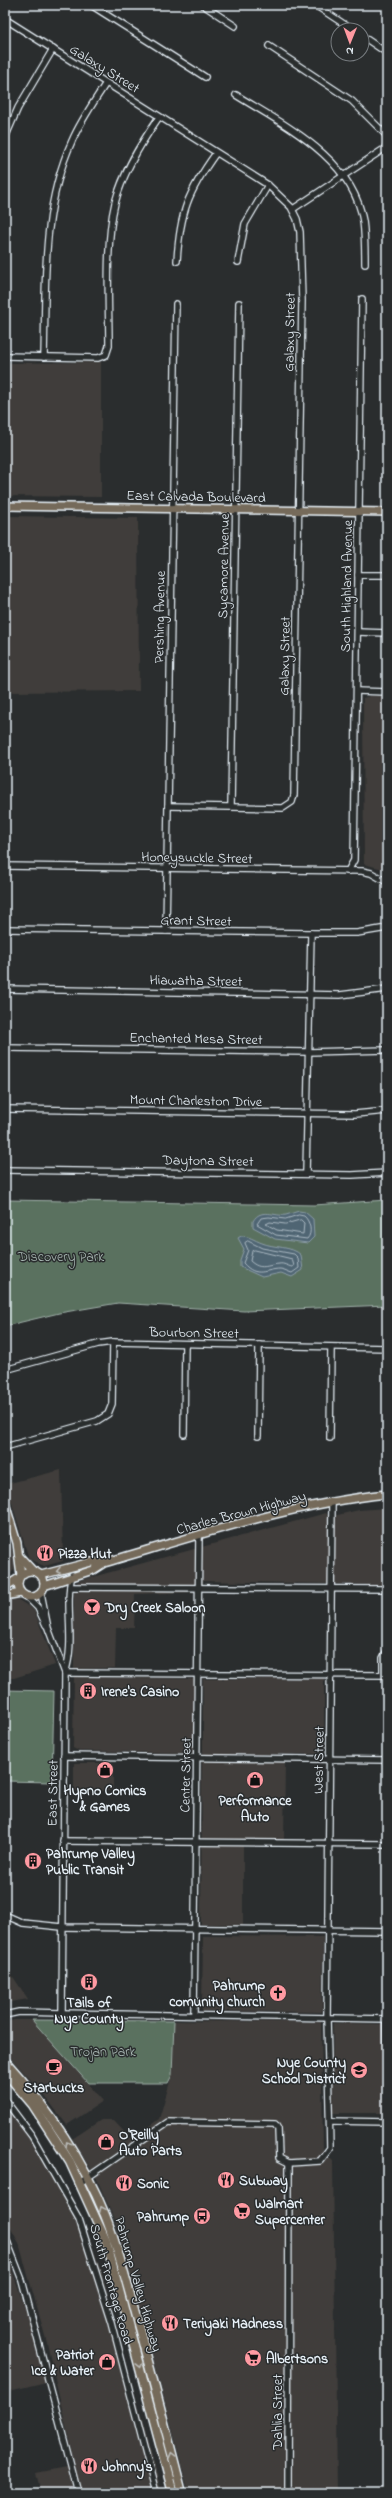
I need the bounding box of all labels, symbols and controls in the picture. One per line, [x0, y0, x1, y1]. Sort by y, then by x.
north arrow [330, 22, 370, 62]
street label: Galaxy Street [65, 39, 144, 100]
text: N [346, 43, 354, 59]
street label: Galaxy Street [279, 292, 303, 372]
street label: East Calvada Boulevard [126, 486, 266, 509]
street label: Sycamore Avenue [213, 513, 237, 619]
street label: South Highland Avenue [336, 519, 360, 652]
street label: Pershing Avenue [149, 570, 173, 664]
street label: Galaxy Street [274, 616, 298, 696]
street label: Honeysuckle Street [141, 847, 253, 871]
street label: Grant Street [160, 910, 232, 933]
street label: Hiawatha Street [149, 970, 243, 993]
street label: Enchanted Mesa Street [129, 1028, 263, 1051]
street label: Mount Charleston Drive [130, 1090, 263, 1113]
street label: Daytona Street [161, 1150, 254, 1174]
park label: Discovery Park [17, 1247, 105, 1269]
street label: Bourbon Street [148, 1322, 239, 1345]
street label: Charles Brown Highway [174, 1486, 309, 1542]
restaurant icon: Pizza Hut [35, 1543, 55, 1563]
place label: Pizza Hut [58, 1544, 112, 1565]
one-way arrow [55, 1566, 62, 1575]
bar icon: Dry Creek Saloon [82, 1597, 102, 1617]
place label: Dry Creek Saloon [104, 1598, 206, 1621]
building icon: Irene's Casino [78, 1681, 98, 1701]
place label: Irene's Casino [101, 1682, 179, 1703]
street label: West Street [308, 1726, 331, 1794]
street label: Center Street [175, 1737, 198, 1813]
street label: East Street [42, 1759, 65, 1827]
shop icon: Hypno Comics & Games [95, 1760, 115, 1780]
shop icon: Performance Auto [245, 1770, 265, 1790]
place label: Hypno Comics & Games [64, 1781, 146, 1818]
place label: Performance Auto [219, 1791, 292, 1828]
place label: Pahrump Valley Public Transit [46, 1844, 135, 1881]
building icon: Pahrump Valley Public Transit [23, 1851, 43, 1871]
building icon: Tails of Nye County [79, 1972, 99, 1992]
place label: Pahrump comunity church [169, 1976, 265, 2015]
church icon: Pahrump comunity church [268, 1983, 288, 2003]
place label: Tails of Nye County [54, 1993, 124, 2032]
park label: Trojan Park [70, 2042, 137, 2063]
place label: Nye County School District [262, 2053, 346, 2090]
cafe icon: Starbucks [44, 2057, 64, 2077]
school or university icon: Nye County School District [349, 2060, 369, 2080]
place label: Starbucks [24, 2078, 84, 2099]
place label: O'Reilly Auto Parts [119, 2125, 182, 2162]
shop icon: O'Reilly Auto Parts [96, 2132, 116, 2152]
one-way arrow [66, 2141, 73, 2148]
restaurant icon: Subway [216, 2170, 236, 2190]
place label: Subway [239, 2171, 288, 2194]
restaurant icon: Sonic [114, 2173, 134, 2193]
place label: Sonic [137, 2174, 170, 2195]
place label: Walmart Supercenter [255, 2194, 326, 2231]
supermarket icon: Walmart Supercenter [232, 2201, 252, 2221]
one-way arrow [99, 2206, 107, 2214]
bus stop icon: Pahrump [192, 2206, 212, 2226]
place label: Pahrump [137, 2207, 189, 2228]
street label: Pahrump Valley Highway [107, 2214, 167, 2355]
street label: South Frontage Road [82, 2222, 138, 2347]
restaurant icon: Teriyaki Madness [160, 2313, 180, 2333]
place label: Teriyaki Madness [183, 2314, 283, 2337]
place label: Patriot Ice & Water [31, 2345, 95, 2382]
supermarket icon: Albertsons [243, 2348, 263, 2368]
place label: Albertsons [266, 2349, 328, 2370]
shop icon: Patriot Ice & Water [97, 2352, 117, 2372]
one-way arrow [136, 2362, 144, 2369]
street label: Dahlia Street [268, 2374, 289, 2451]
one-way arrow [169, 2452, 177, 2458]
restaurant icon: Johnny's [79, 2456, 99, 2476]
place label: Johnny's [102, 2457, 153, 2480]

